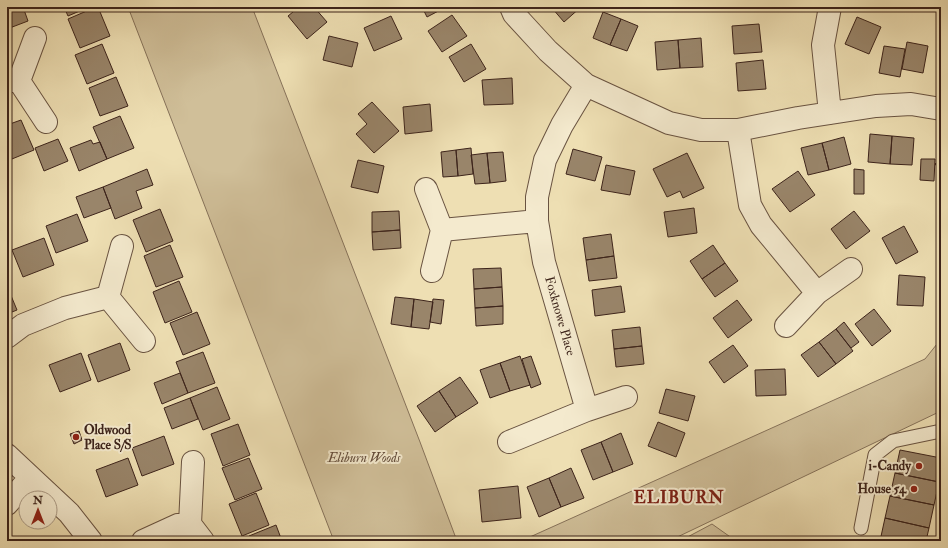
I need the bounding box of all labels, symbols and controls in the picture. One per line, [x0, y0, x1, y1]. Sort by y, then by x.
street label: Foxknowe Place [541, 274, 579, 358]
place label: Oldwood Place S/S [84, 422, 132, 453]
marker: Oldwood Place S/S [71, 432, 81, 442]
park label: Eliburn Woods [327, 450, 401, 466]
place label: i-Candy [867, 458, 912, 475]
marker: i-Candy [914, 461, 924, 471]
place label: House 54 [858, 481, 907, 497]
marker: House 54 [909, 484, 919, 494]
district label: ELIBURN [633, 487, 725, 508]
north arrow [18, 490, 58, 530]
text: N [32, 494, 44, 507]

